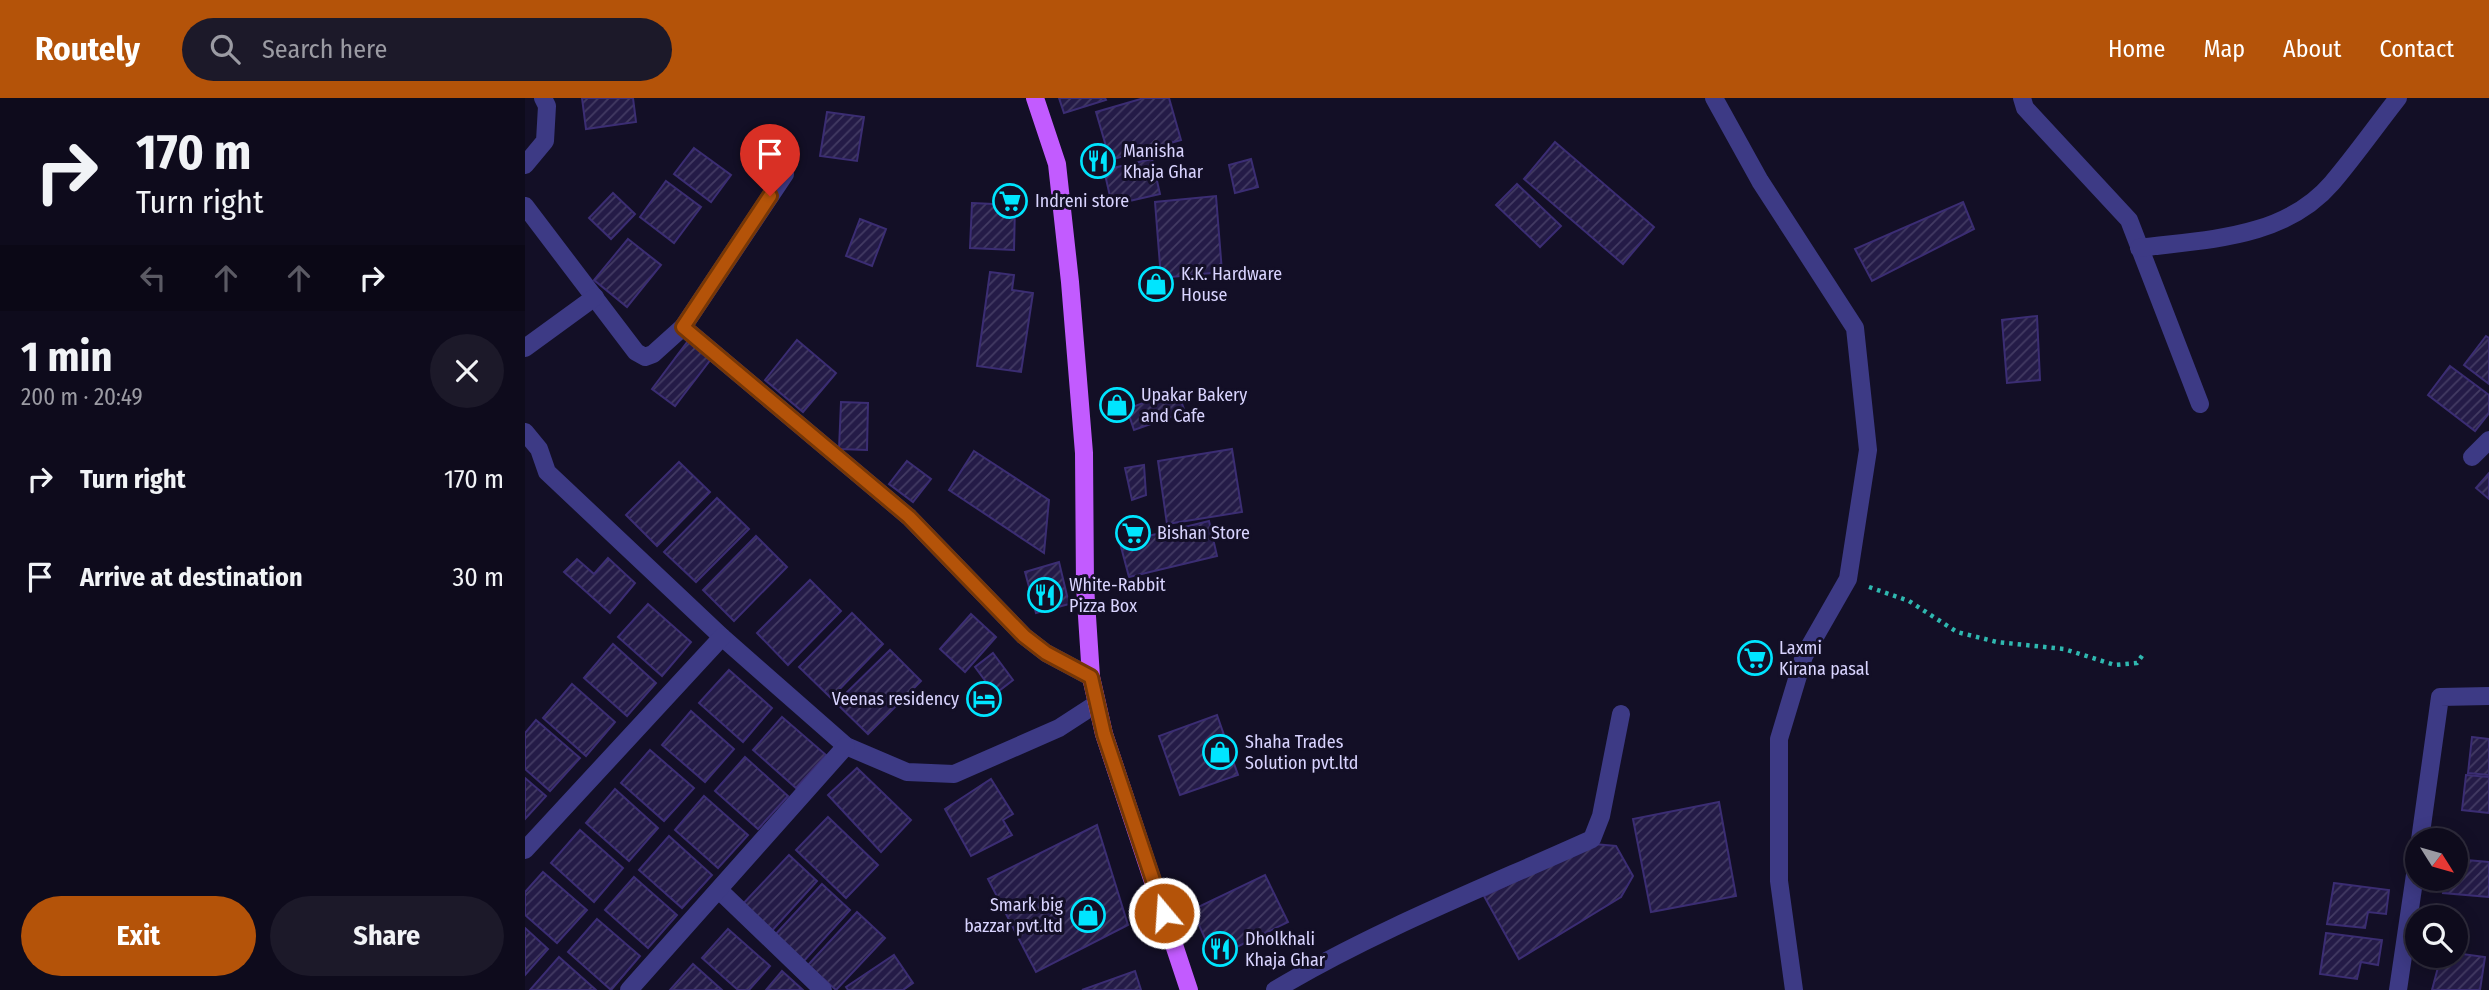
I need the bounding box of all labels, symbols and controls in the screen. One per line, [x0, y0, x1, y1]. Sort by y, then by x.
search box [182, 18, 672, 81]
text: Routely [35, 29, 140, 69]
icon: search [206, 30, 244, 68]
text: Search here [262, 34, 387, 65]
text: Home [2108, 35, 2165, 63]
text: Map [2203, 35, 2245, 63]
text: About [2283, 35, 2341, 63]
text: Contact [2379, 35, 2454, 63]
text: 170 m [136, 123, 252, 182]
pin [740, 124, 800, 196]
icon: right [21, 126, 112, 217]
icon: arrive [751, 135, 789, 173]
place label: Manisha Khaja Ghar [1123, 140, 1204, 183]
restaurant icon: Manisha Khaja Ghar [1079, 142, 1117, 180]
supermarket icon: Indreni store [991, 182, 1029, 220]
text: Turn right [136, 183, 263, 221]
place label: Indreni store [1035, 190, 1129, 212]
icon: left [134, 259, 172, 297]
icon: ahead [207, 259, 245, 297]
icon: ahead [280, 259, 318, 297]
icon: right [353, 259, 391, 297]
place label: K.K. Hardware House [1181, 263, 1282, 306]
shop icon: K.K. Hardware House [1137, 265, 1175, 303]
text: 1 min [21, 332, 112, 382]
button: close [430, 334, 504, 408]
text: 200 m · 20:49 [21, 383, 143, 411]
place label: Upakar Bakery and Cafe [1141, 384, 1247, 427]
shop icon: Upakar Bakery and Cafe [1098, 386, 1136, 424]
icon: right [21, 460, 59, 498]
text: Turn right [80, 464, 186, 495]
text: 170 m [444, 464, 504, 495]
supermarket icon: Bishan Store [1114, 514, 1152, 552]
place label: Bishan Store [1157, 522, 1250, 544]
icon: arrive [21, 558, 59, 596]
text: Arrive at destination [80, 562, 303, 593]
text: 30 m [453, 562, 504, 593]
place label: White-Rabbit Pizza Box [1069, 574, 1166, 617]
restaurant icon: White-Rabbit Pizza Box [1026, 576, 1064, 614]
place label: Laxmi Kirana pasal [1779, 637, 1869, 680]
supermarket icon: Laxmi Kirana pasal [1736, 639, 1774, 677]
hotel icon: Veenas residency [965, 680, 1003, 718]
place label: Veenas residency [832, 688, 959, 710]
place label: Shaha Trades Solution pvt.ltd [1245, 731, 1358, 774]
shop icon: Shaha Trades Solution pvt.ltd [1201, 733, 1239, 771]
north arrow [2405, 828, 2467, 891]
map controls [2405, 828, 2468, 968]
position arrow [1127, 876, 1201, 950]
place label: Smark big bazzar pvt.ltd [964, 894, 1064, 937]
button: Exit [21, 896, 256, 976]
button: Share [270, 896, 504, 976]
shop icon: Smark big bazzar pvt.ltd [1069, 896, 1107, 934]
button: search [2405, 905, 2468, 968]
place label: Dholkhali Khaja Ghar [1245, 928, 1326, 971]
restaurant icon: Dholkhali Khaja Ghar [1201, 930, 1239, 968]

